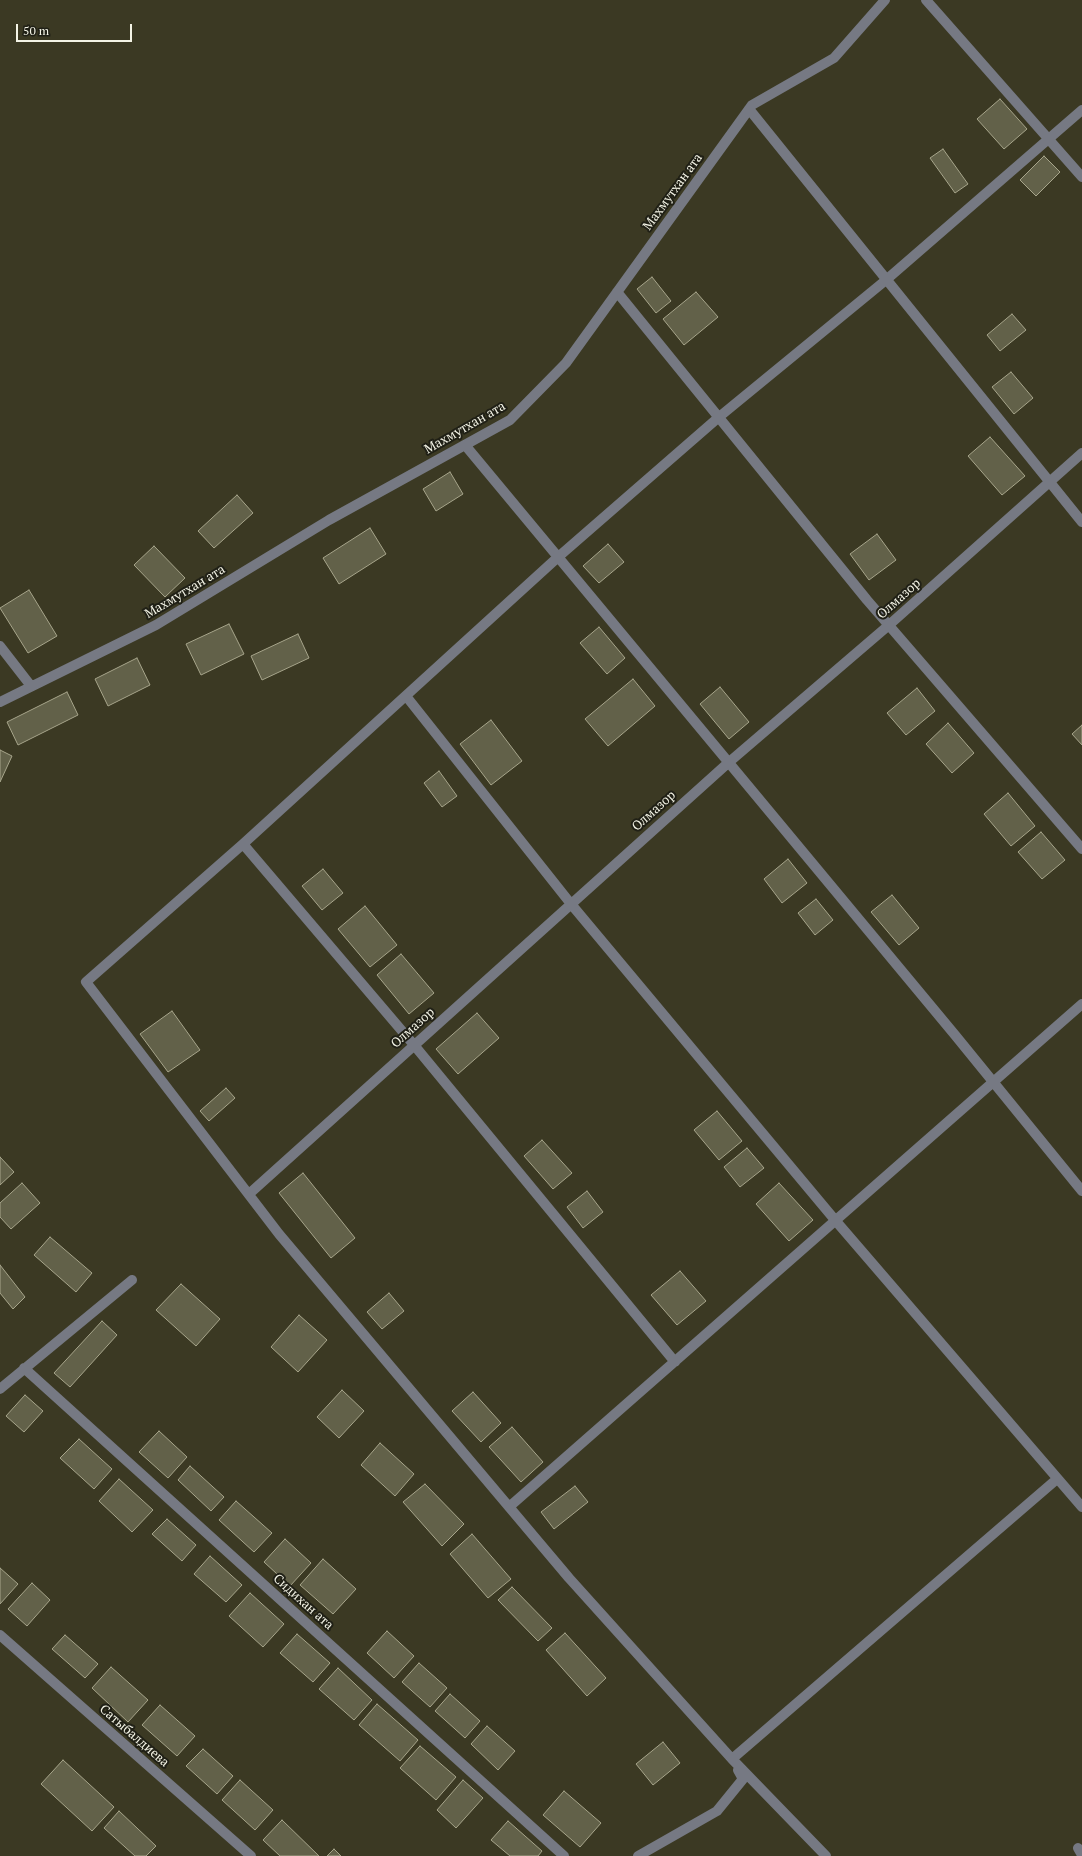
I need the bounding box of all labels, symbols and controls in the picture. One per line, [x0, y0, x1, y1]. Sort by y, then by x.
scale bar [18, 16, 134, 42]
text: 50 m [23, 23, 49, 38]
street label: Махмутхан ата [640, 151, 706, 233]
street label: Махмутхан ата [422, 399, 508, 457]
street label: Махмутхан ата [142, 562, 228, 622]
street label: Олмазор [874, 575, 924, 623]
street label: Олмазор [629, 787, 679, 835]
street label: Олмазор [388, 1004, 438, 1052]
street label: Сидихан ата [270, 1571, 336, 1633]
street label: Сатыбалдиева [96, 1702, 172, 1770]

